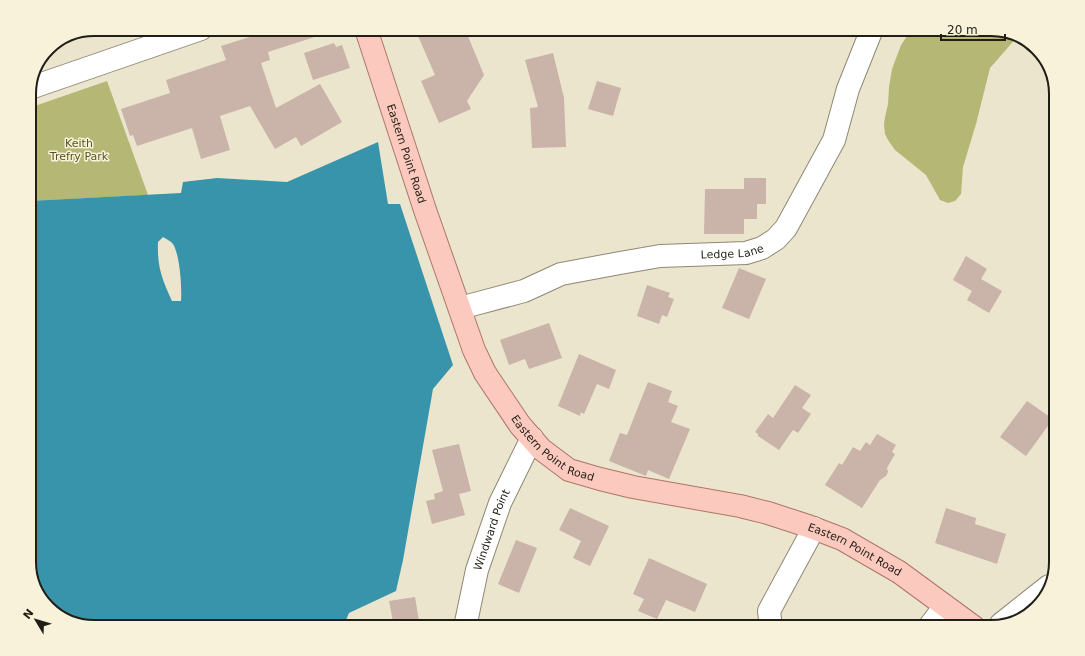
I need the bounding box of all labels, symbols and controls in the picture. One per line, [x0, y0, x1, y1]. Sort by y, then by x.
scale bar [941, 16, 1005, 42]
text: 20 m [947, 23, 978, 37]
street label: Eastern Point Road [384, 102, 429, 205]
park label: Keith Trefry Park [49, 137, 109, 163]
street label: Ledge Lane [700, 241, 766, 261]
street label: Eastern Point Road [509, 412, 596, 484]
street label: Windward Point [471, 486, 513, 572]
street label: Eastern Point Road [806, 520, 904, 579]
north arrow [16, 600, 56, 640]
text: N [21, 607, 36, 622]

